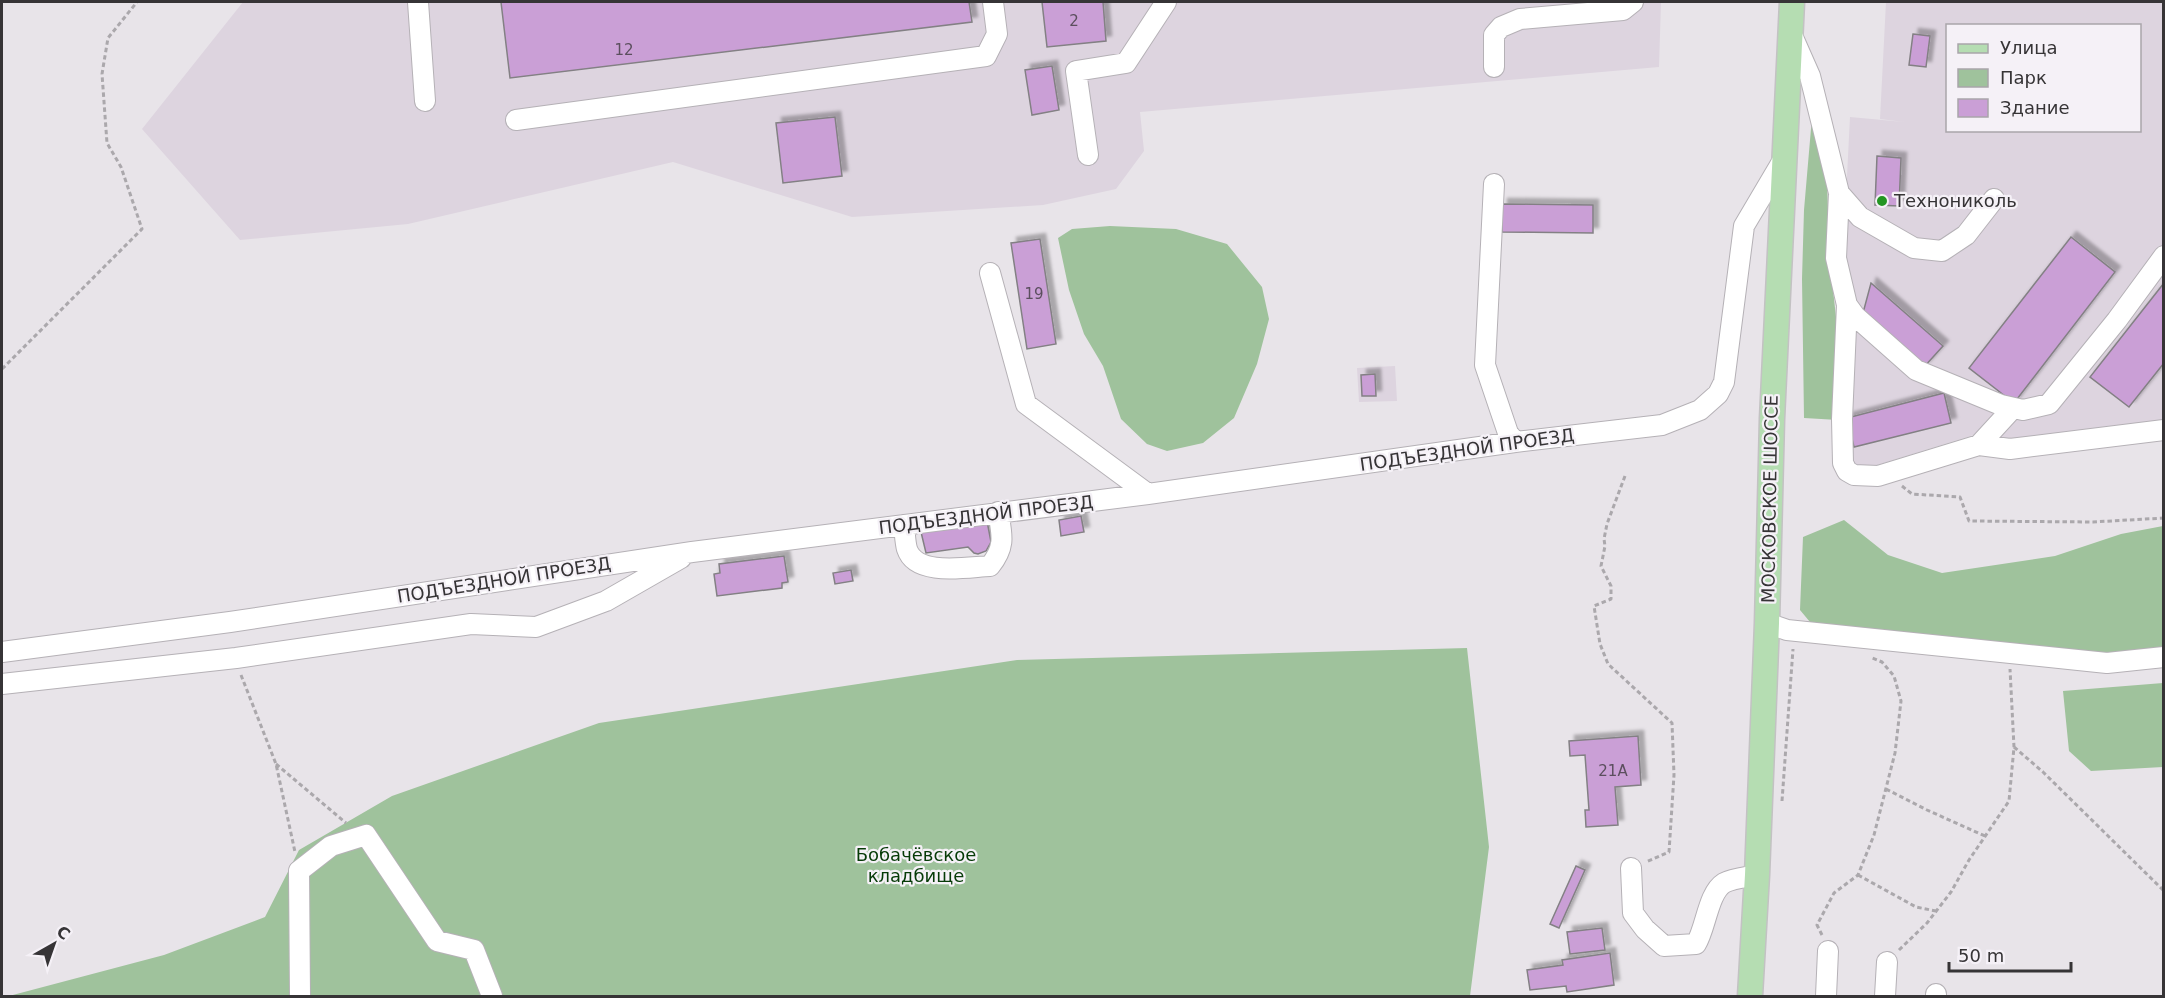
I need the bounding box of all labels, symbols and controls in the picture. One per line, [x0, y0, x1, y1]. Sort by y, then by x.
house number: 2 [1069, 12, 1079, 30]
legend [1946, 24, 2141, 132]
text: Улица [2000, 37, 2057, 58]
house number: 12 [614, 41, 634, 59]
text: Парк [2000, 67, 2047, 88]
text: Здание [2000, 97, 2070, 118]
place label: Технониколь [1893, 190, 2017, 211]
marker: Технониколь [1875, 194, 1889, 208]
house number: 19 [1024, 285, 1044, 303]
street label: МОСКОВСКОЕ ШОССЕ [1757, 395, 1782, 603]
street label: ПОДЪЕЗДНОЙ ПРОЕЗД [1358, 424, 1575, 475]
street label: ПОДЪЕЗДНОЙ ПРОЕЗД [877, 491, 1094, 538]
street label: ПОДЪЕЗДНОЙ ПРОЕЗД [396, 552, 612, 607]
house number: 21А [1598, 762, 1628, 780]
park label: Бобачёвское кладбище [856, 844, 976, 886]
north arrow [24, 914, 84, 974]
text: С [53, 922, 74, 944]
scale bar [1949, 935, 2070, 973]
text: 50 m [1958, 945, 2004, 966]

